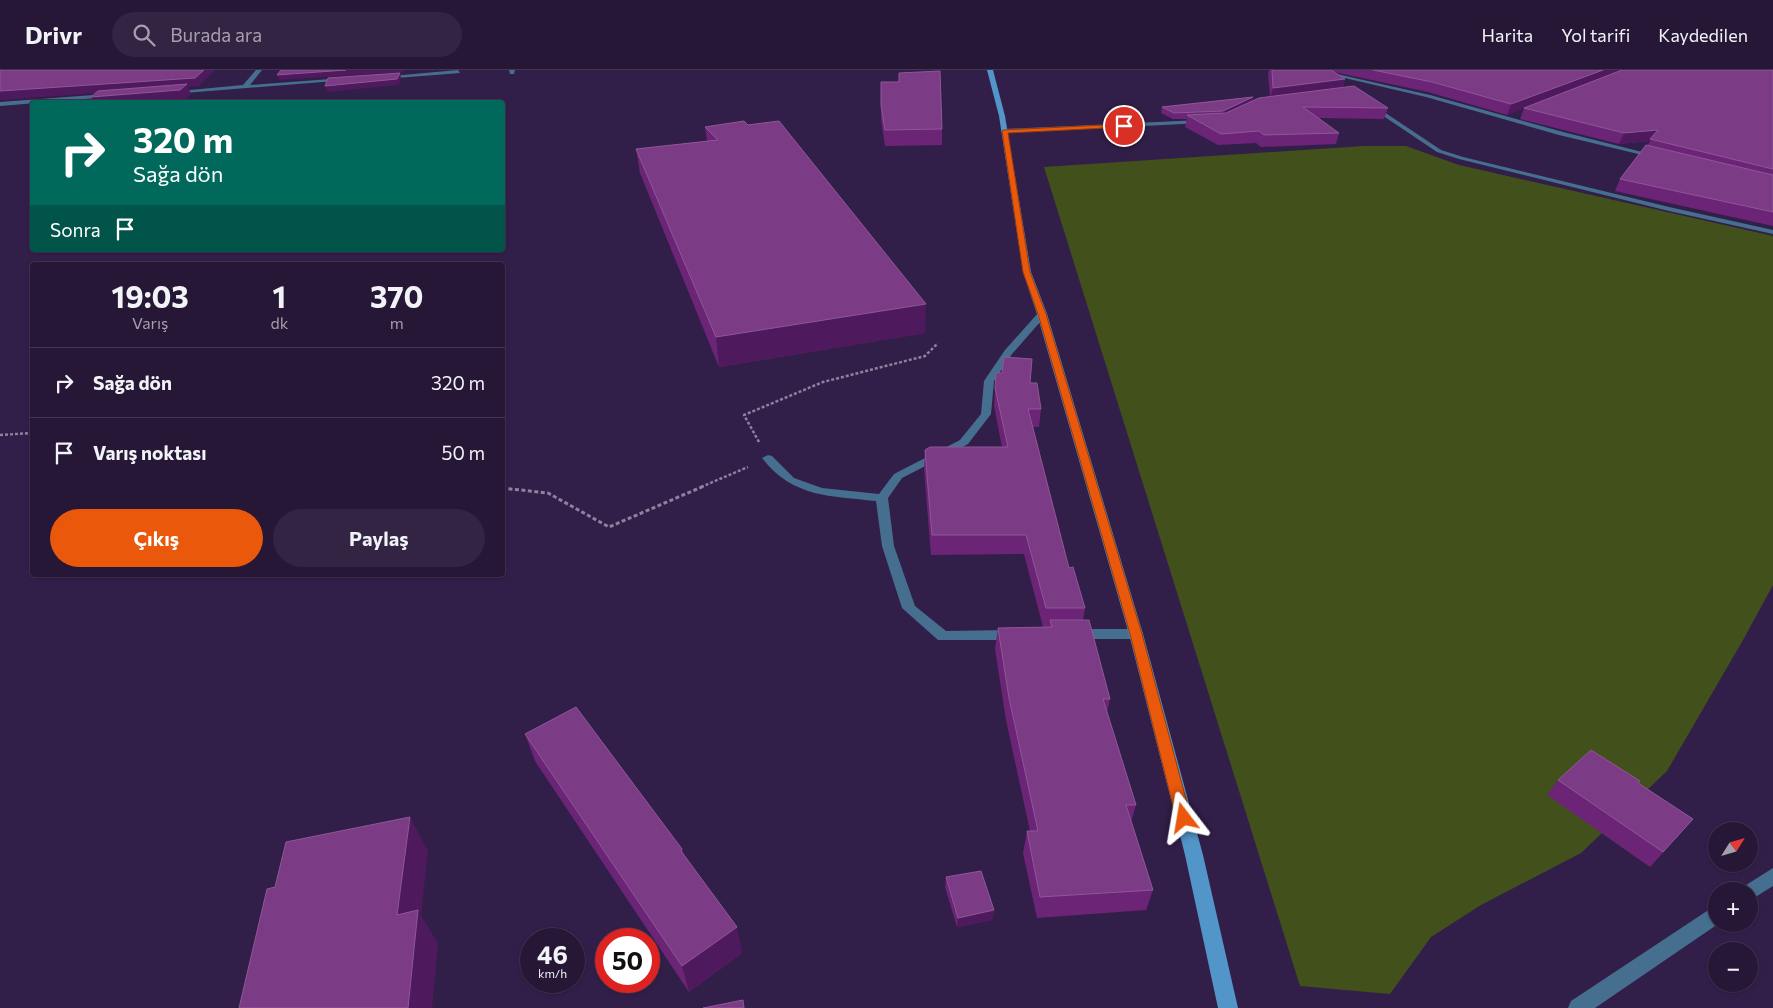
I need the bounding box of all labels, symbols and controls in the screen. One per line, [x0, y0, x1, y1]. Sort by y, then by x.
search box [112, 12, 462, 57]
text: Drivr [25, 20, 82, 49]
icon: search [130, 21, 158, 49]
text: Burada ara [170, 23, 262, 46]
text: Harita [1482, 24, 1533, 46]
text: Yol tarifi [1561, 24, 1630, 46]
text: Kaydedilen [1658, 24, 1748, 46]
pin [1103, 105, 1145, 147]
icon: arrive [1110, 112, 1138, 140]
text: 320 m [133, 117, 233, 160]
icon: right [50, 120, 115, 185]
text: Sağa dön [133, 160, 223, 187]
icon: arrive [111, 215, 139, 243]
text: Sonra [50, 218, 101, 241]
text: 19:03 [112, 277, 189, 314]
text: 1 [273, 277, 286, 314]
text: 370 [370, 277, 423, 314]
text: Varış [132, 313, 168, 332]
text: dk [270, 313, 288, 332]
text: m [390, 313, 404, 332]
icon: right [50, 369, 78, 397]
text: Sağa dön [93, 371, 172, 394]
text: 320 m [431, 371, 485, 394]
icon: arrive [50, 439, 78, 467]
text: Varış noktası [93, 441, 206, 464]
text: 50 m [441, 441, 485, 464]
button: Çıkış [50, 509, 263, 567]
button: Paylaş [273, 509, 485, 567]
position arrow [1157, 791, 1209, 843]
north arrow [1708, 822, 1758, 872]
map controls [1708, 822, 1758, 992]
button: + [1708, 882, 1758, 932]
speed limit sign: 50 [595, 928, 660, 993]
text: 46 [537, 939, 568, 969]
button: − [1708, 942, 1758, 992]
text: km/h [538, 966, 567, 980]

